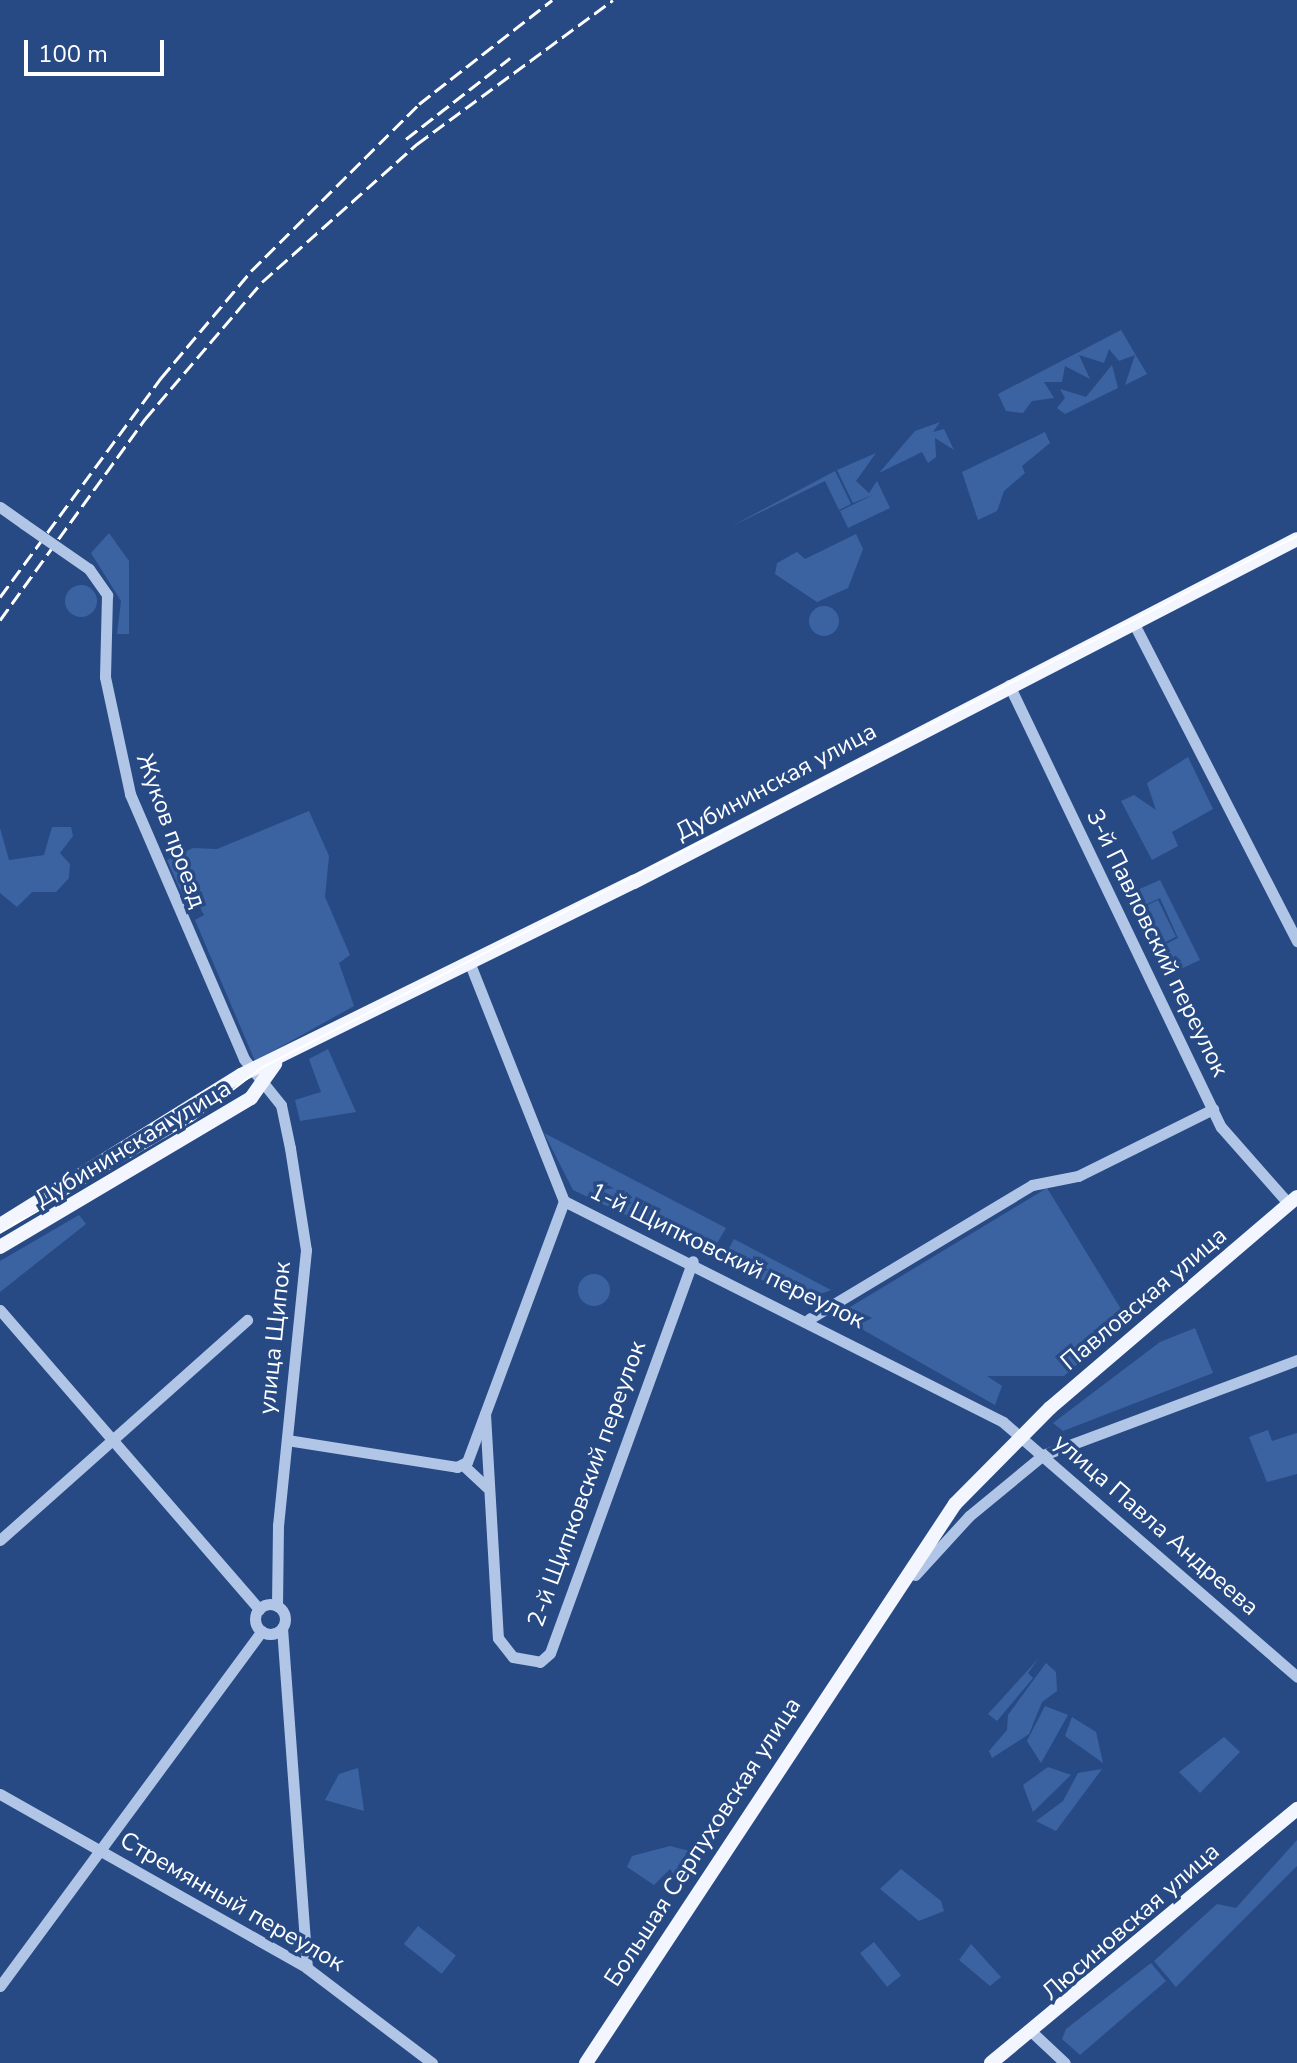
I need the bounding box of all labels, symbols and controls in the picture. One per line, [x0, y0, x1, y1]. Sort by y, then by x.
scale bar [28, 24, 168, 74]
text: 100 m [38, 38, 108, 70]
street label: Дубининская улица [671, 717, 881, 847]
street label: Жуков проезд [130, 750, 212, 912]
street label: 3-й Павловский переулок [1080, 805, 1234, 1081]
street label: Дубининская улица [30, 1074, 236, 1214]
street label: 1-й Щипковский переулок [585, 1177, 869, 1335]
street label: Павловская улица [1055, 1221, 1233, 1377]
street label: улица Щипок [253, 1260, 297, 1416]
street label: 2-й Щипковский переулок [522, 1337, 652, 1631]
street label: улица Павла Андреева [1048, 1428, 1264, 1622]
street label: Большая Серпуховская улица [599, 1692, 807, 1992]
street label: Стремянный переулок [115, 1826, 349, 1978]
street label: Люсиновская улица [1037, 1837, 1225, 2007]

